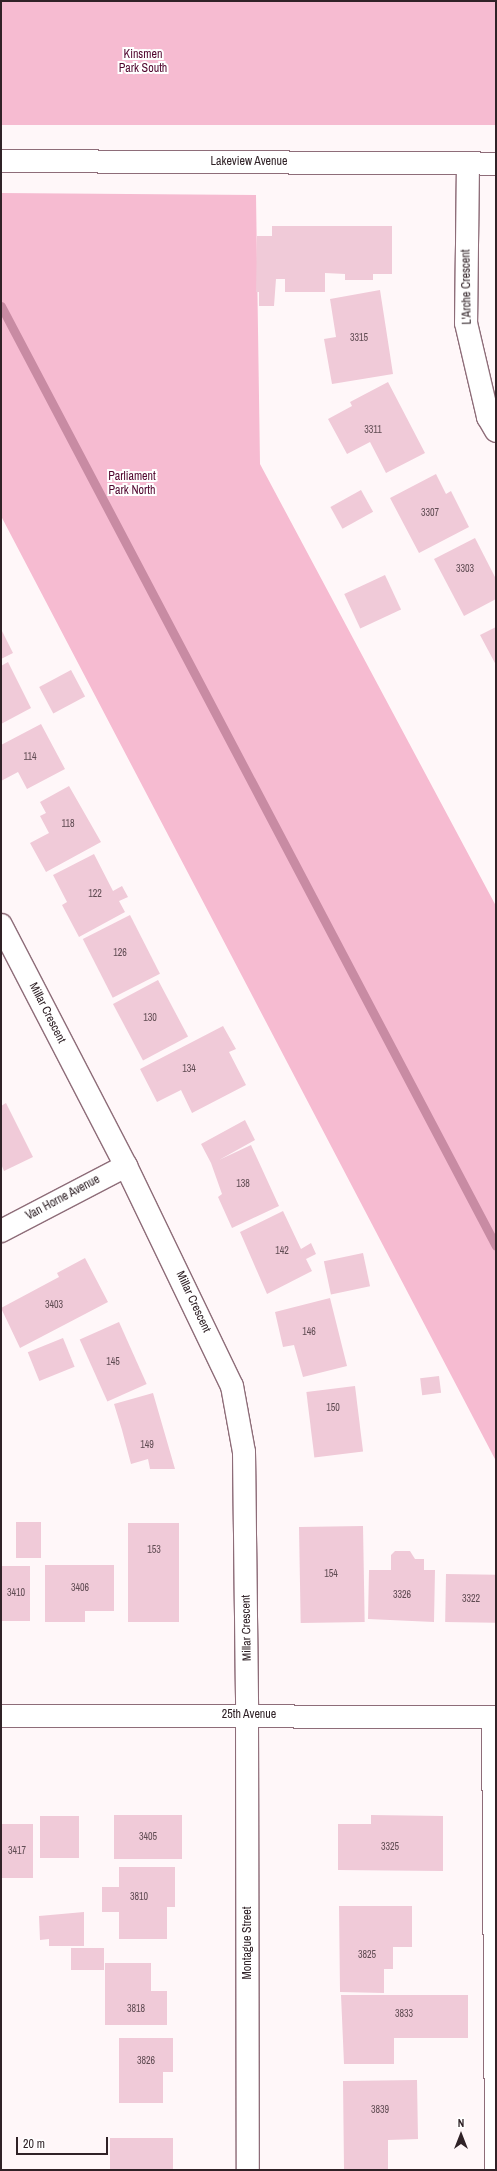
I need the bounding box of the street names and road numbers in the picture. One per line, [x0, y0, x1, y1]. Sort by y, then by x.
street label: Lakeview Avenue [210, 155, 288, 169]
street label: L'Arche Crescent [459, 249, 475, 325]
street label: Millar Crescent [26, 980, 68, 1046]
street label: Van Horne Avenue [23, 1172, 103, 1224]
street label: Millar Crescent [172, 1269, 214, 1335]
street label: Millar Crescent [239, 1595, 255, 1661]
street label: 25th Avenue [221, 1708, 277, 1722]
street label: Montague Street [241, 1907, 255, 1979]

